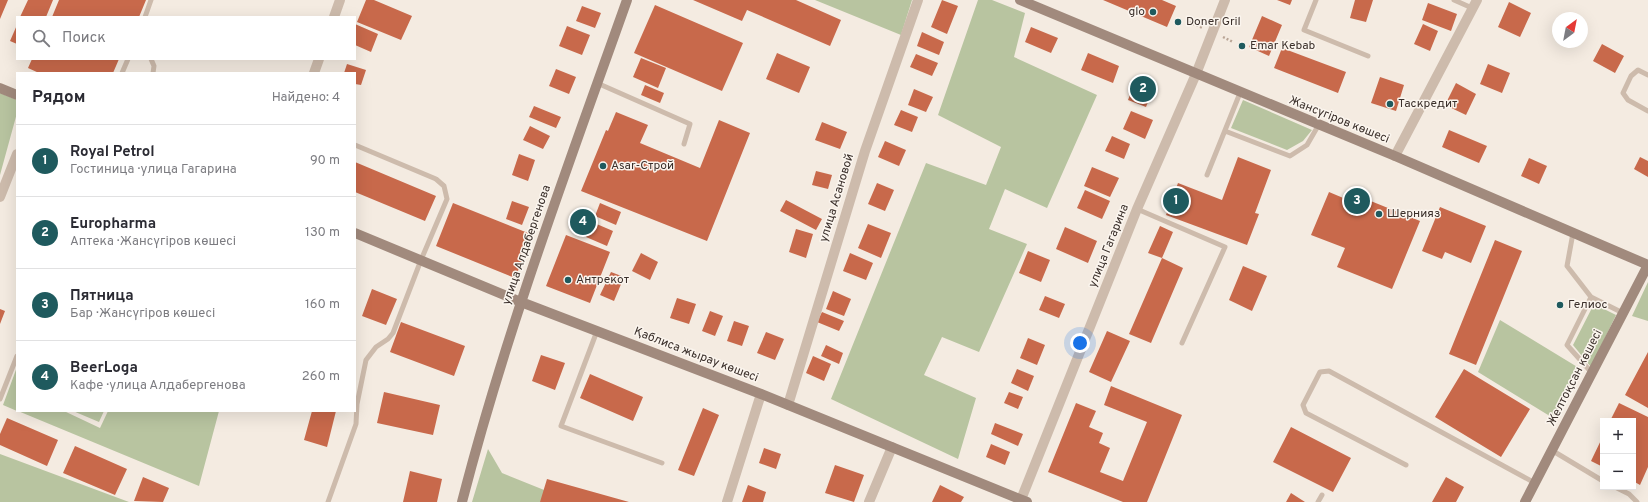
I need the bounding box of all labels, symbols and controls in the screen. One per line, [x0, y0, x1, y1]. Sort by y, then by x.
place label: glo [1128, 4, 1145, 20]
marker: glo [1148, 7, 1158, 17]
north arrow [1552, 12, 1588, 48]
place label: Doner Gril [1186, 14, 1241, 30]
search box [16, 16, 356, 60]
marker: Doner Gril [1173, 17, 1183, 27]
icon: search [30, 27, 52, 49]
text: Поиск [62, 29, 106, 48]
place label: Emar Kebab [1250, 38, 1316, 54]
marker: Emar Kebab [1237, 41, 1247, 51]
pin: 2 [1130, 74, 1156, 104]
text: Рядом [32, 87, 85, 109]
text: Найдено: 4 [272, 90, 340, 106]
street label: Жансүгіров көшесі [1286, 92, 1392, 148]
place label: Таскредит [1398, 96, 1458, 112]
marker: Таскредит [1385, 99, 1395, 109]
text: Royal Petrol [70, 143, 155, 162]
street label: улица Асановой [816, 152, 858, 244]
text: 1 [42, 153, 48, 169]
text: 90 m [310, 153, 340, 169]
place label: Asar-Строй [611, 158, 674, 174]
marker: Asar-Строй [598, 161, 608, 171]
text: Гостиница · улица Гагарина [70, 162, 237, 178]
street label: улица Алдабергенова [499, 183, 555, 307]
pin: 1 [1163, 186, 1189, 216]
pin: 3 [1344, 186, 1370, 216]
street label: улица Гагарина [1085, 202, 1133, 290]
place label: Шернияз [1387, 206, 1440, 222]
pin: 4 [570, 207, 596, 237]
marker: Шернияз [1374, 209, 1384, 219]
text: Europharma [70, 215, 156, 234]
text: 2 [41, 225, 49, 241]
text: 130 m [305, 225, 340, 241]
text: Аптека · Жансүгіров көшесі [70, 234, 236, 250]
place label: Антрекот [576, 272, 630, 288]
marker: Антрекот [563, 275, 573, 285]
text: Пятница [70, 287, 134, 306]
text: 3 [41, 297, 49, 313]
text: 160 m [305, 297, 340, 313]
place label: Гелиос [1568, 297, 1608, 313]
marker: Гелиос [1555, 300, 1565, 310]
text: Бар · Жансүгіров көшесі [70, 306, 215, 322]
street label: Қаблиса жырау көшесі [631, 324, 761, 386]
street label: Желтоқсан көшесі [1544, 327, 1606, 429]
your location [1070, 333, 1090, 353]
text: BeerLoga [70, 359, 138, 378]
text: 4 [41, 369, 49, 385]
text: 260 m [302, 369, 340, 385]
text: Кафе · улица Алдабергенова [70, 378, 246, 394]
map controls [1600, 418, 1636, 490]
button: + [1600, 418, 1636, 454]
button: − [1600, 454, 1636, 490]

